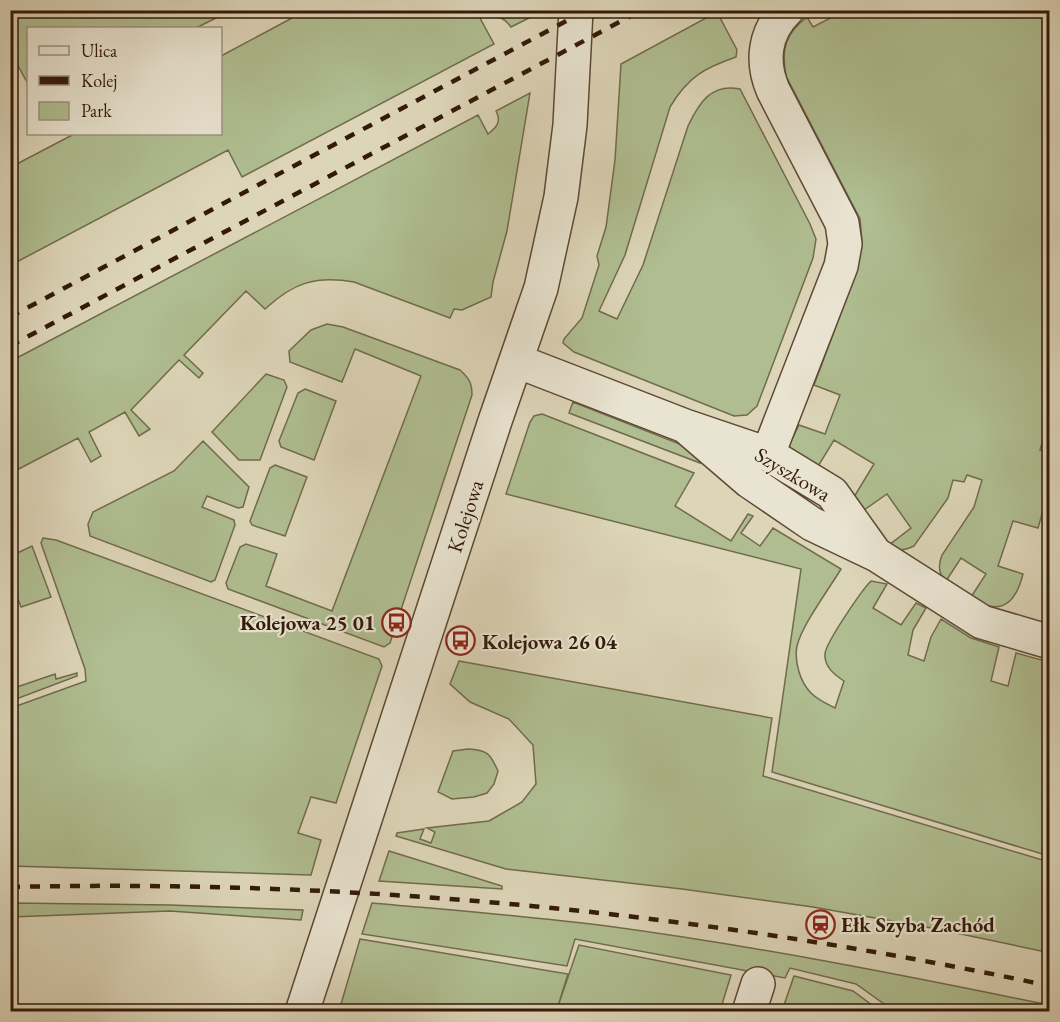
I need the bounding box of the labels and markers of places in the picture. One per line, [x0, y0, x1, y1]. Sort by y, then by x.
bus stop icon: Kolejowa 25 01 [380, 606, 412, 638]
place label: Kolejowa 25 01 [240, 609, 375, 636]
bus stop icon: Kolejowa 26 04 [445, 625, 477, 657]
place label: Kolejowa 26 04 [482, 628, 618, 655]
station icon: Ełk Szyba Zachód [804, 908, 836, 940]
place label: Ełk Szyba Zachód [841, 911, 995, 938]

